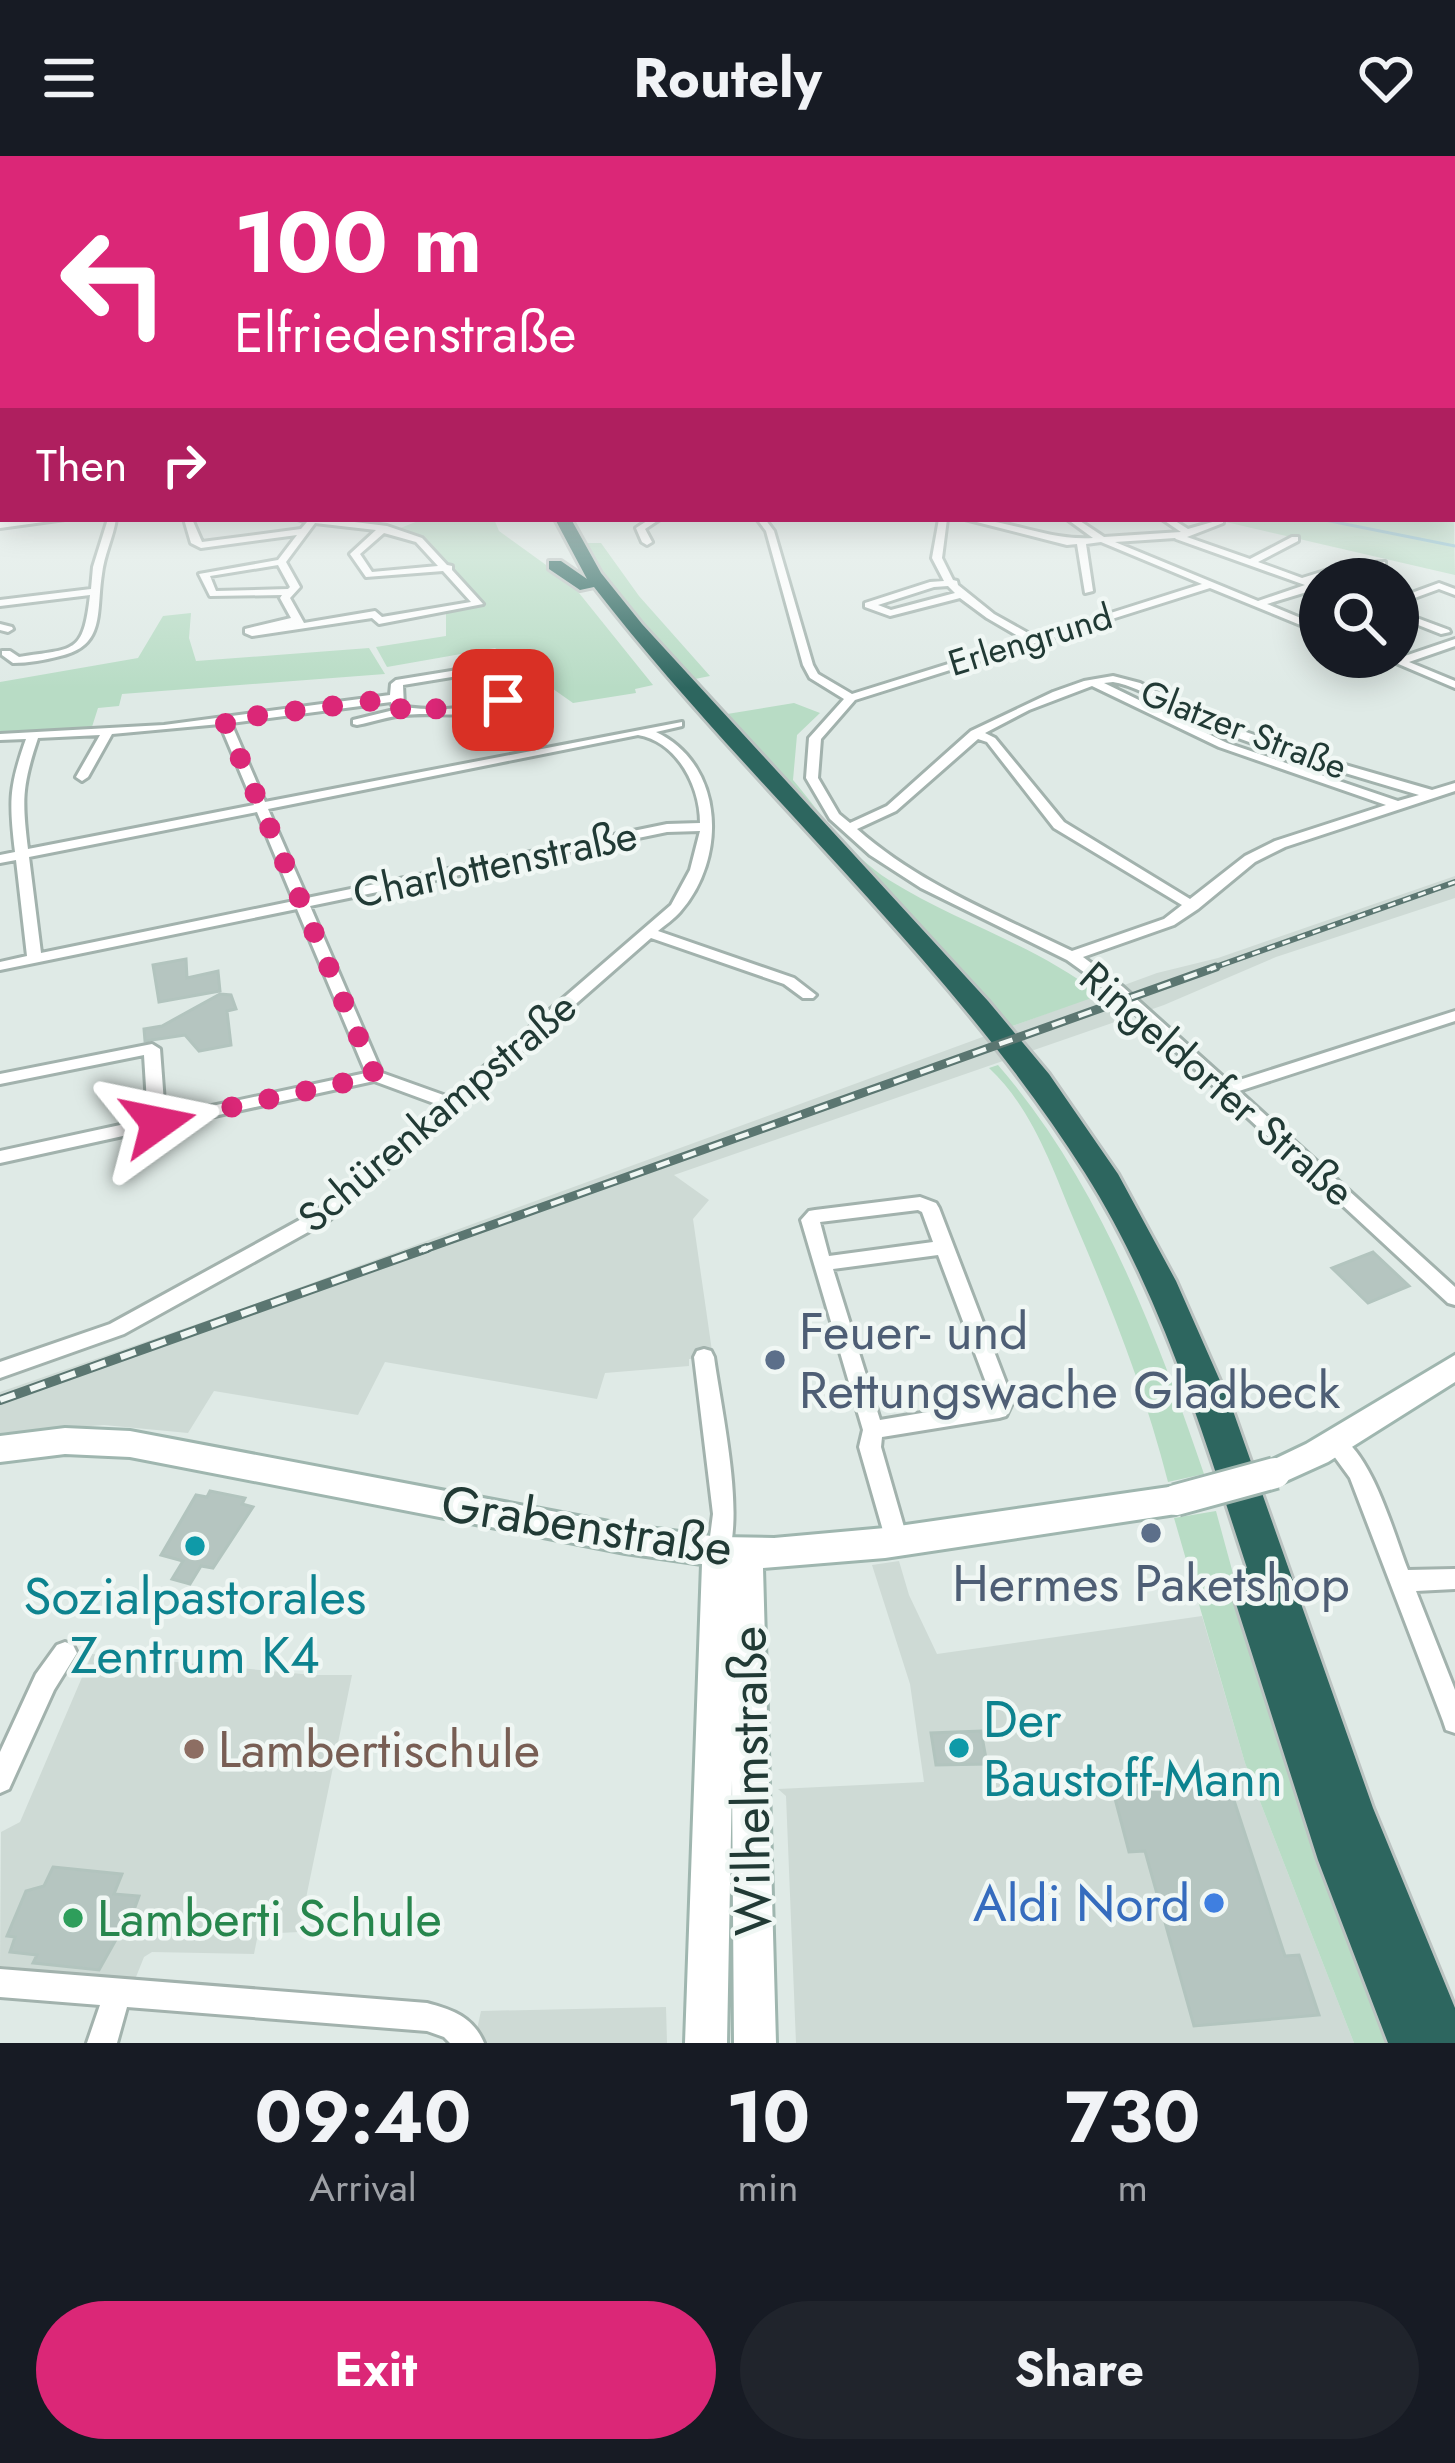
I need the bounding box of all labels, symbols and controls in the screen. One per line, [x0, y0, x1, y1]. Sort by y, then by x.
text: Routely [633, 39, 822, 117]
icon: menu [36, 45, 102, 111]
icon: heart [1353, 45, 1419, 111]
text: 100 m [234, 182, 482, 304]
icon: left [36, 204, 192, 360]
text: Elfriedenstraße [234, 294, 576, 372]
icon: right [151, 432, 217, 498]
text: Then [36, 433, 127, 498]
map controls [1299, 558, 1419, 678]
button: search [1299, 558, 1419, 678]
street label: Erlengrund [942, 589, 1118, 689]
pin [452, 649, 554, 751]
street label: Glatzer Straße [1133, 666, 1355, 792]
icon: arrive [470, 667, 536, 733]
street label: Charlottenstraße [347, 804, 643, 924]
street label: Ringeldorfer Straße [1066, 947, 1368, 1221]
street label: Schürenkampstraße [284, 977, 590, 1247]
position arrow [95, 1060, 221, 1186]
place label: Feuer- und Rettungswache Gladbeck [799, 1294, 1341, 1427]
marker: Feuer- und Rettungswache Gladbeck [762, 1347, 788, 1373]
street label: Grabenstraße [436, 1465, 738, 1585]
marker: Hermes Paketshop [1138, 1520, 1164, 1546]
marker: Sozialpastorales Zentrum K4 [182, 1533, 208, 1559]
place label: Hermes Paketshop [952, 1546, 1350, 1620]
place label: Sozialpastorales Zentrum K4 [24, 1559, 366, 1692]
street label: Wilhelmstraße [710, 1625, 790, 1937]
place label: Der Baustoff-Mann [983, 1682, 1283, 1815]
place label: Lambertischule [218, 1712, 540, 1786]
marker: Der Baustoff-Mann [946, 1735, 972, 1761]
marker: Lambertischule [181, 1736, 207, 1762]
place label: Aldi Nord [973, 1866, 1190, 1940]
place label: Lamberti Schule [97, 1881, 442, 1955]
marker: Aldi Nord [1201, 1890, 1227, 1916]
marker: Lamberti Schule [60, 1905, 86, 1931]
text: 09:40 [254, 2065, 471, 2169]
text: 10 [726, 2065, 810, 2169]
text: 730 [1065, 2065, 1201, 2169]
text: Arrival [309, 2159, 417, 2216]
text: min [738, 2159, 799, 2216]
text: m [1117, 2159, 1148, 2216]
button: Exit [36, 2301, 716, 2439]
button: Share [740, 2301, 1419, 2439]

